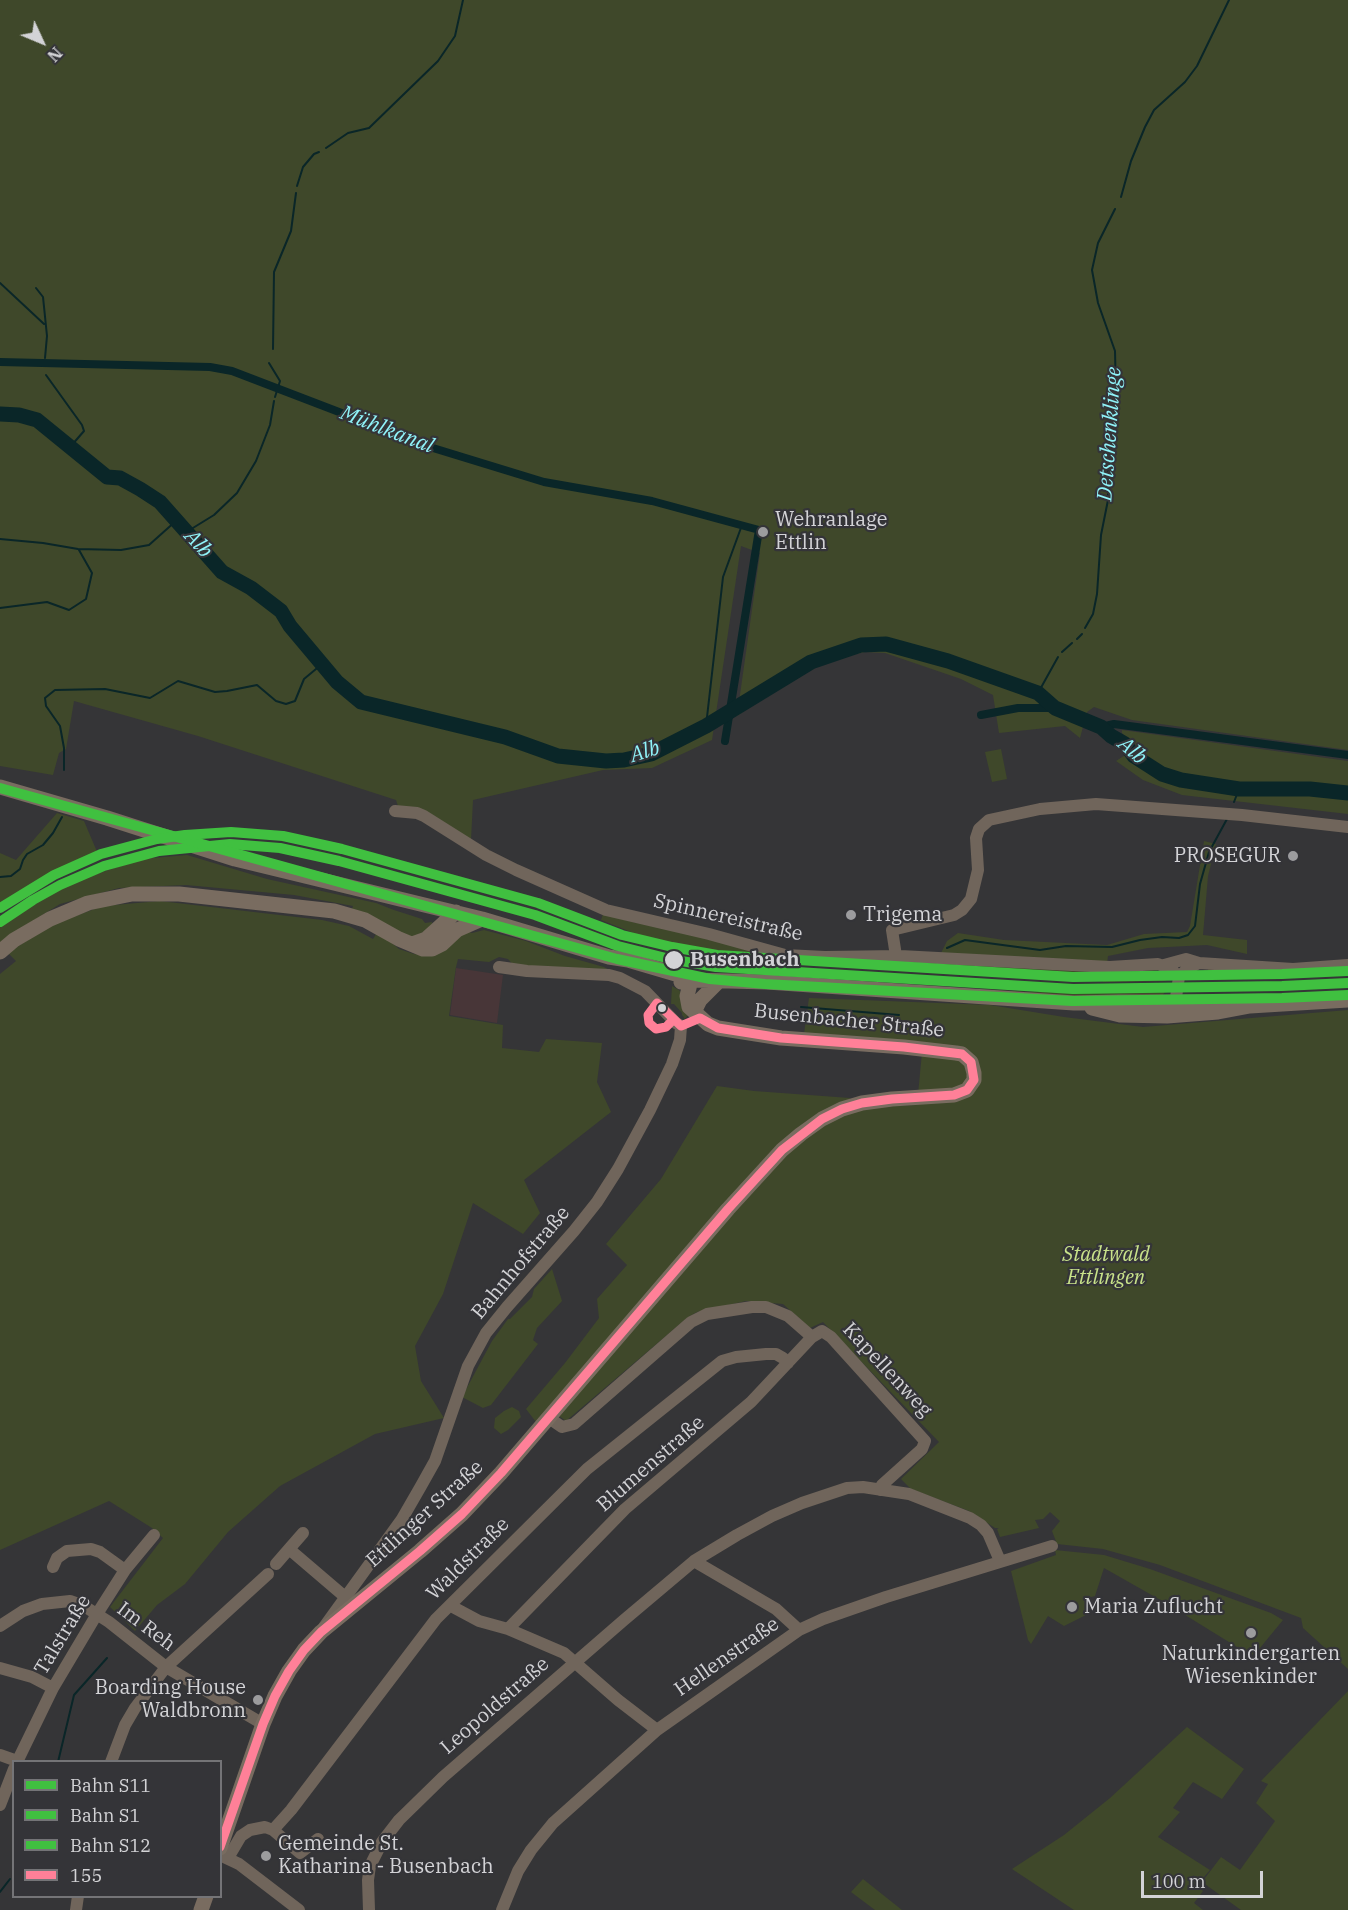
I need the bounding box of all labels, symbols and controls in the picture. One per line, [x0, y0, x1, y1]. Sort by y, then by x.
north arrow [12, 12, 72, 72]
text: N [43, 43, 67, 66]
water label: Detschenklinge [1093, 366, 1127, 502]
water label: Mühlkanal [337, 401, 437, 459]
place label: Wehranlage Ettlin [775, 508, 888, 555]
water label: Alb [179, 524, 217, 564]
marker: Wehranlage Ettlin [756, 525, 770, 539]
water label: Alb [1112, 732, 1152, 770]
water label: Alb [627, 736, 663, 768]
place label: PROSEGUR [1174, 844, 1281, 868]
marker: PROSEGUR [1286, 849, 1300, 863]
street label: Spinnereistraße [651, 889, 805, 947]
place label: Trigema [863, 903, 942, 927]
marker: Trigema [844, 908, 858, 922]
place label: Busenbach [690, 948, 799, 972]
marker: Busenbach [663, 949, 685, 971]
street label: Busenbacher Straße [753, 999, 945, 1043]
unlabelled marker [656, 1002, 668, 1014]
street label: Bahnhofstraße [467, 1202, 575, 1324]
park label: Stadtwald Ettlingen [1062, 1243, 1150, 1290]
street label: Kapellenweg [837, 1318, 937, 1422]
street label: Blumenstraße [592, 1411, 710, 1517]
street label: Ettlinger Straße [362, 1455, 488, 1573]
street label: Waldstraße [422, 1513, 514, 1605]
street label: Talstraße [30, 1591, 96, 1679]
place label: Maria Zuflucht [1084, 1595, 1223, 1619]
street label: Im Reh [112, 1597, 180, 1657]
marker: Maria Zuflucht [1065, 1600, 1079, 1614]
street label: Hellenstraße [670, 1612, 784, 1702]
marker: Naturkindergarten Wiesenkinder [1244, 1626, 1258, 1640]
place label: Naturkindergarten Wiesenkinder [1162, 1642, 1340, 1689]
street label: Leopoldstraße [436, 1652, 554, 1760]
place label: Boarding House Waldbronn [95, 1676, 246, 1723]
marker: Boarding House Waldbronn [251, 1693, 265, 1707]
legend [12, 1760, 222, 1898]
text: Bahn S11 [70, 1774, 151, 1797]
text: Bahn S1 [70, 1804, 140, 1827]
place label: Gemeinde St. Katharina - Busenbach [278, 1832, 494, 1879]
text: Bahn S12 [70, 1834, 151, 1857]
marker: Gemeinde St. Katharina - Busenbach [259, 1849, 273, 1863]
scale bar [1144, 1859, 1266, 1897]
text: 155 [70, 1864, 102, 1887]
text: 100 m [1152, 1870, 1206, 1893]

